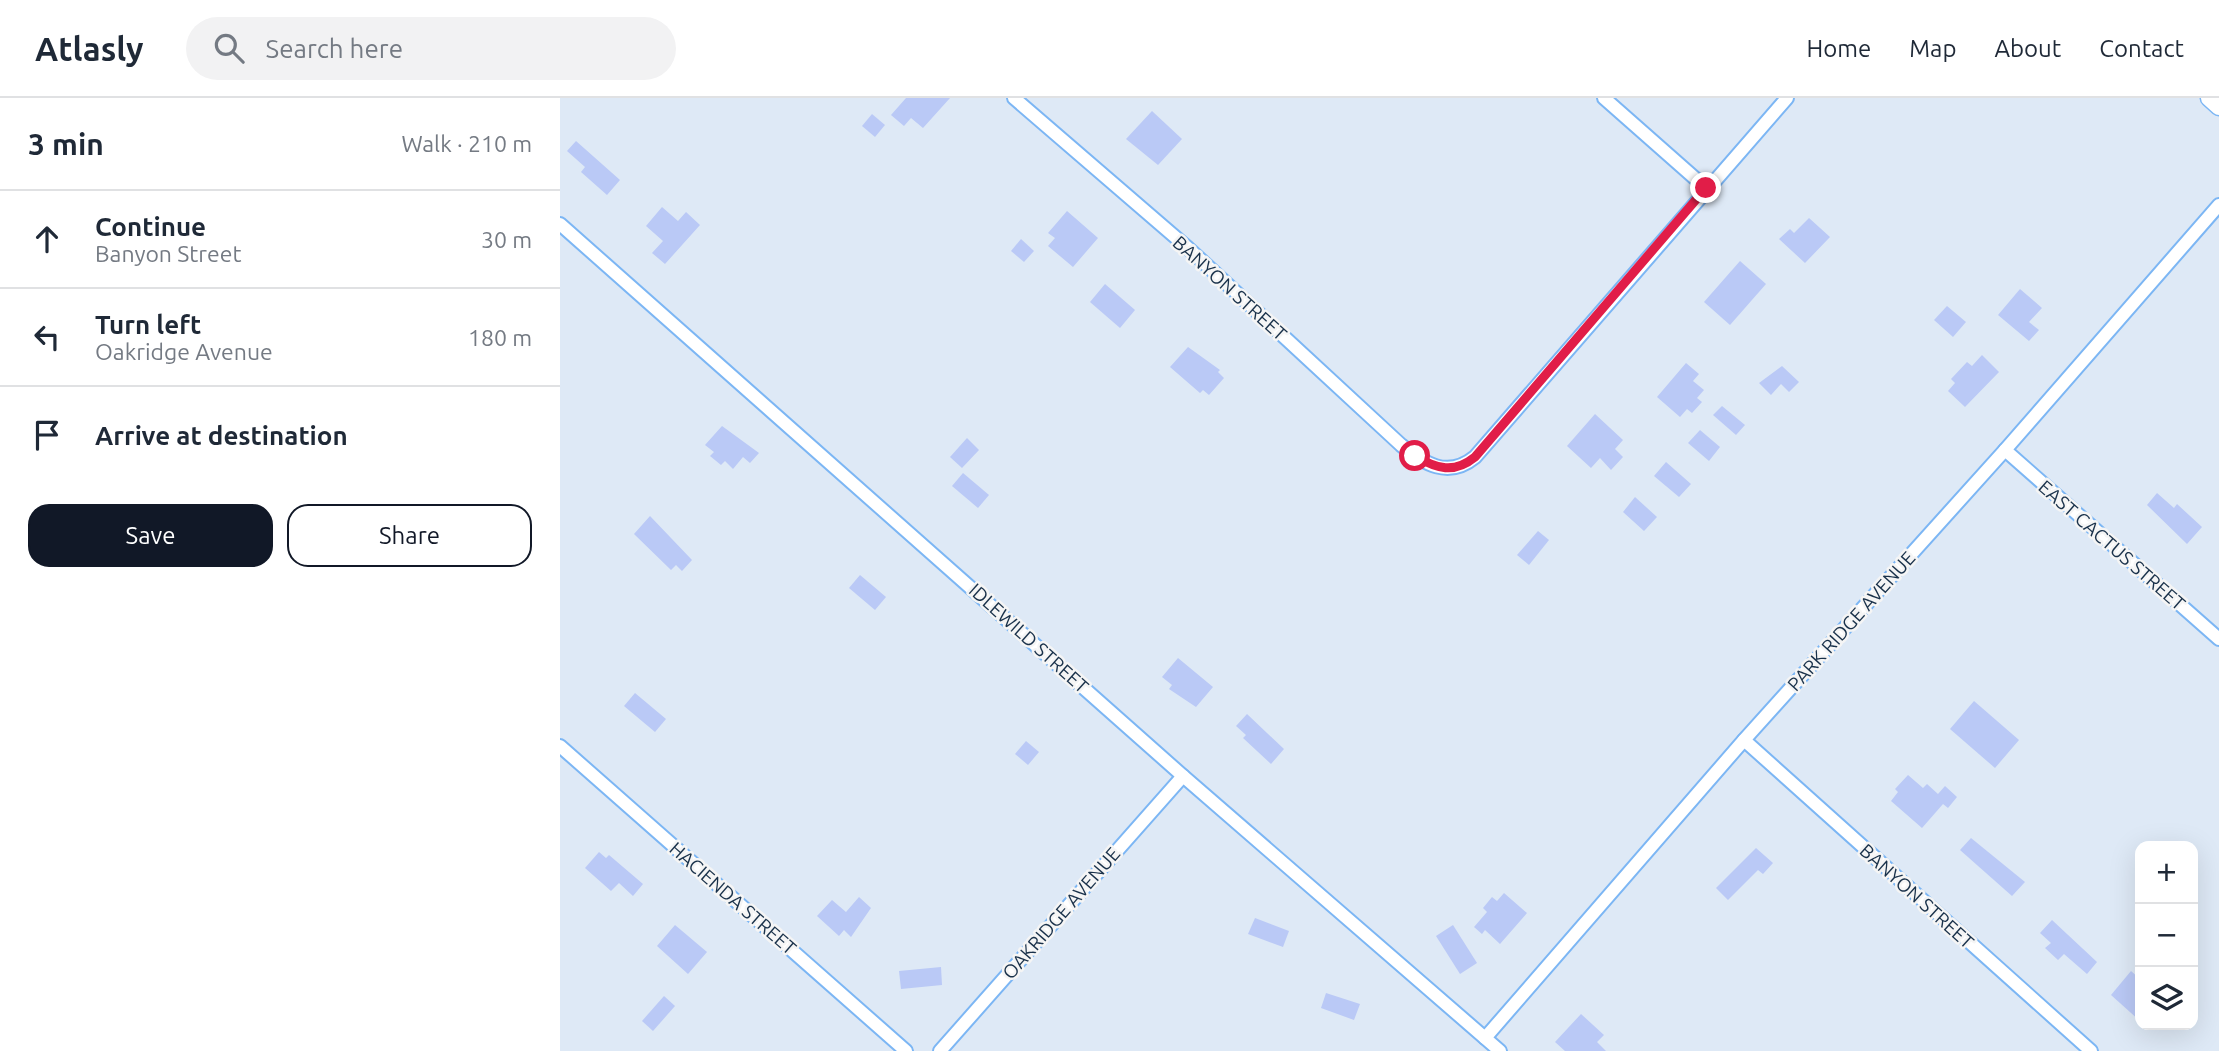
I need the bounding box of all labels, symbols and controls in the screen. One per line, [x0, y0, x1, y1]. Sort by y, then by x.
search box [186, 17, 676, 80]
icon: search [210, 29, 248, 67]
text: Atlasly [35, 30, 144, 67]
text: Search here [266, 34, 403, 63]
text: Home [1806, 35, 1871, 62]
text: Map [1909, 35, 1956, 62]
text: About [1994, 35, 2061, 62]
text: Contact [2099, 35, 2184, 62]
text: 3 min [28, 127, 104, 161]
text: Walk · 210 m [401, 131, 532, 156]
route end [1690, 172, 1721, 203]
text: Continue [95, 212, 206, 241]
icon: ahead [28, 220, 66, 258]
text: 30 m [481, 227, 532, 252]
street label: BANYON STREET [1169, 231, 1292, 345]
text: Banyon Street [95, 241, 242, 266]
text: Turn left [95, 310, 201, 339]
icon: left [28, 318, 66, 356]
text: 180 m [468, 325, 532, 350]
text: Oakridge Avenue [95, 339, 273, 364]
icon: arrive [28, 416, 66, 454]
text: Arrive at destination [95, 421, 348, 450]
route start [1399, 440, 1430, 471]
street label: EAST CACTUS STREET [2034, 475, 2190, 615]
button: Save [28, 504, 273, 567]
button: Share [287, 504, 532, 567]
street label: PARK RIDGE AVENUE [1783, 547, 1919, 695]
street label: IDLEWILD STREET [965, 579, 1093, 698]
street label: HACIENDA STREET [665, 837, 801, 959]
street label: BANYON STREET [1856, 839, 1979, 953]
map controls [2135, 841, 2198, 1030]
button: + [2135, 841, 2198, 904]
street label: OAKRIDGE AVENUE [998, 843, 1124, 983]
button: − [2135, 904, 2198, 967]
button: layers [2135, 967, 2198, 1030]

